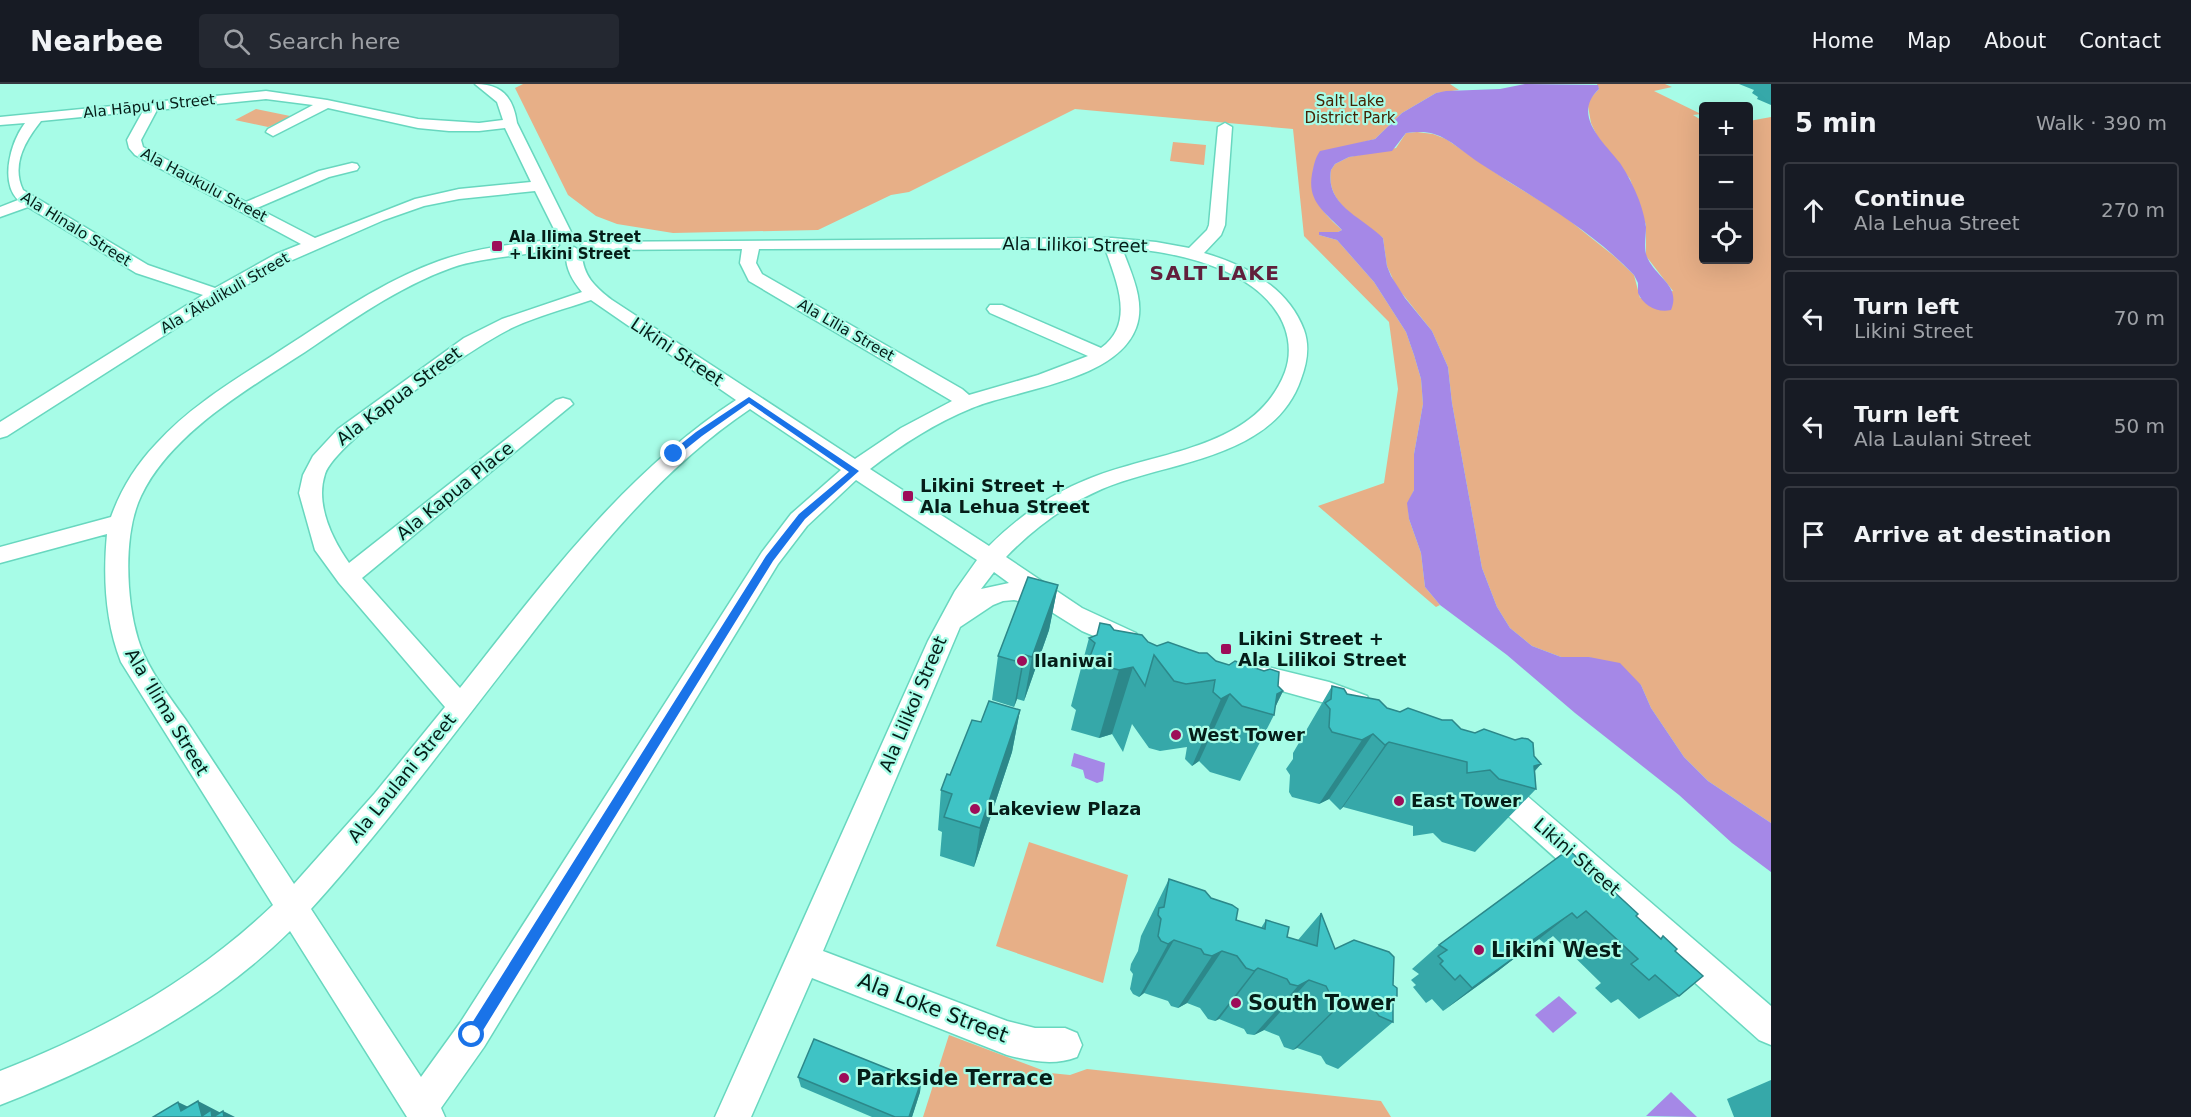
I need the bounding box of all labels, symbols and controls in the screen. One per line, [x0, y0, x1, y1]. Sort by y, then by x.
search box [199, 14, 619, 68]
text: Nearbee [30, 25, 163, 58]
icon: search [220, 25, 253, 58]
text: Search here [268, 29, 400, 54]
text: Home [1812, 29, 1874, 53]
text: Map [1907, 29, 1951, 53]
text: About [1984, 29, 2046, 53]
text: Contact [2079, 29, 2161, 53]
street label: Ala Hāpuʻu Street [82, 90, 216, 122]
park label: Salt Lake District Park [1304, 92, 1396, 127]
map controls [1699, 102, 1753, 264]
button: + [1699, 102, 1753, 156]
text: 5 min [1795, 108, 1877, 138]
text: Walk · 390 m [2036, 111, 2167, 135]
street label: Ala Haukulu Street [138, 144, 270, 226]
button: − [1699, 156, 1753, 210]
text: Continue [1854, 186, 1965, 211]
street label: Ala Hinalo Street [18, 188, 134, 270]
icon: ahead [1797, 194, 1830, 227]
text: 270 m [2101, 198, 2165, 222]
button: locate [1699, 210, 1753, 264]
text: Ala Lehua Street [1854, 211, 2020, 235]
place label: Ala Ilima Street + Likini Street [509, 228, 641, 263]
street label: Ala Lilikoi Street [1002, 233, 1148, 256]
marker: Ala Ilima Street + Likini Street [490, 239, 504, 253]
street label: Ala ʻĀkulikuli Street [157, 249, 293, 337]
district label: SALT LAKE [1150, 261, 1280, 285]
text: Turn left [1854, 294, 1959, 319]
street label: Ala Līlia Street [794, 295, 898, 365]
icon: left [1797, 302, 1830, 335]
text: 70 m [2114, 306, 2165, 330]
street label: Likini Street [627, 313, 728, 390]
text: Likini Street [1854, 319, 1973, 343]
street label: Ala Kapua Street [332, 342, 465, 449]
text: Turn left [1854, 402, 1959, 427]
icon: left [1797, 410, 1830, 443]
text: 50 m [2114, 414, 2165, 438]
text: Ala Laulani Street [1854, 427, 2031, 451]
street label: Ala Kapua Place [392, 437, 517, 544]
route end [660, 440, 686, 466]
place label: Likini Street + Ala Lehua Street [920, 475, 1090, 517]
marker: Likini Street + Ala Lehua Street [901, 489, 915, 503]
icon: arrive [1797, 518, 1830, 551]
text: Arrive at destination [1854, 522, 2111, 547]
place label: Likini Street + Ala Lilikoi Street [1238, 628, 1407, 670]
street label: Ala Lilikoi Street [874, 633, 951, 775]
marker: Likini Street + Ala Lilikoi Street [1219, 642, 1233, 656]
street label: Ala ʻIlima Street [121, 645, 214, 779]
place label: Ilaniwai [1034, 650, 1113, 671]
marker: Ilaniwai [1015, 654, 1029, 668]
street label: Ala Laulani Street [343, 709, 460, 846]
place label: West Tower [1188, 724, 1305, 745]
marker: West Tower [1169, 728, 1183, 742]
place label: East Tower [1411, 790, 1521, 811]
marker: East Tower [1392, 794, 1406, 808]
place label: Lakeview Plaza [987, 798, 1141, 819]
marker: Lakeview Plaza [968, 802, 982, 816]
street label: Likini Street [1530, 814, 1625, 900]
place label: Likini West [1491, 938, 1621, 962]
marker: Likini West [1472, 943, 1486, 957]
street label: Ala Loke Street [855, 968, 1011, 1048]
place label: South Tower [1248, 991, 1395, 1015]
marker: South Tower [1229, 996, 1243, 1010]
route start [458, 1021, 484, 1047]
place label: Parkside Terrace [856, 1066, 1053, 1090]
marker: Parkside Terrace [837, 1071, 851, 1085]

